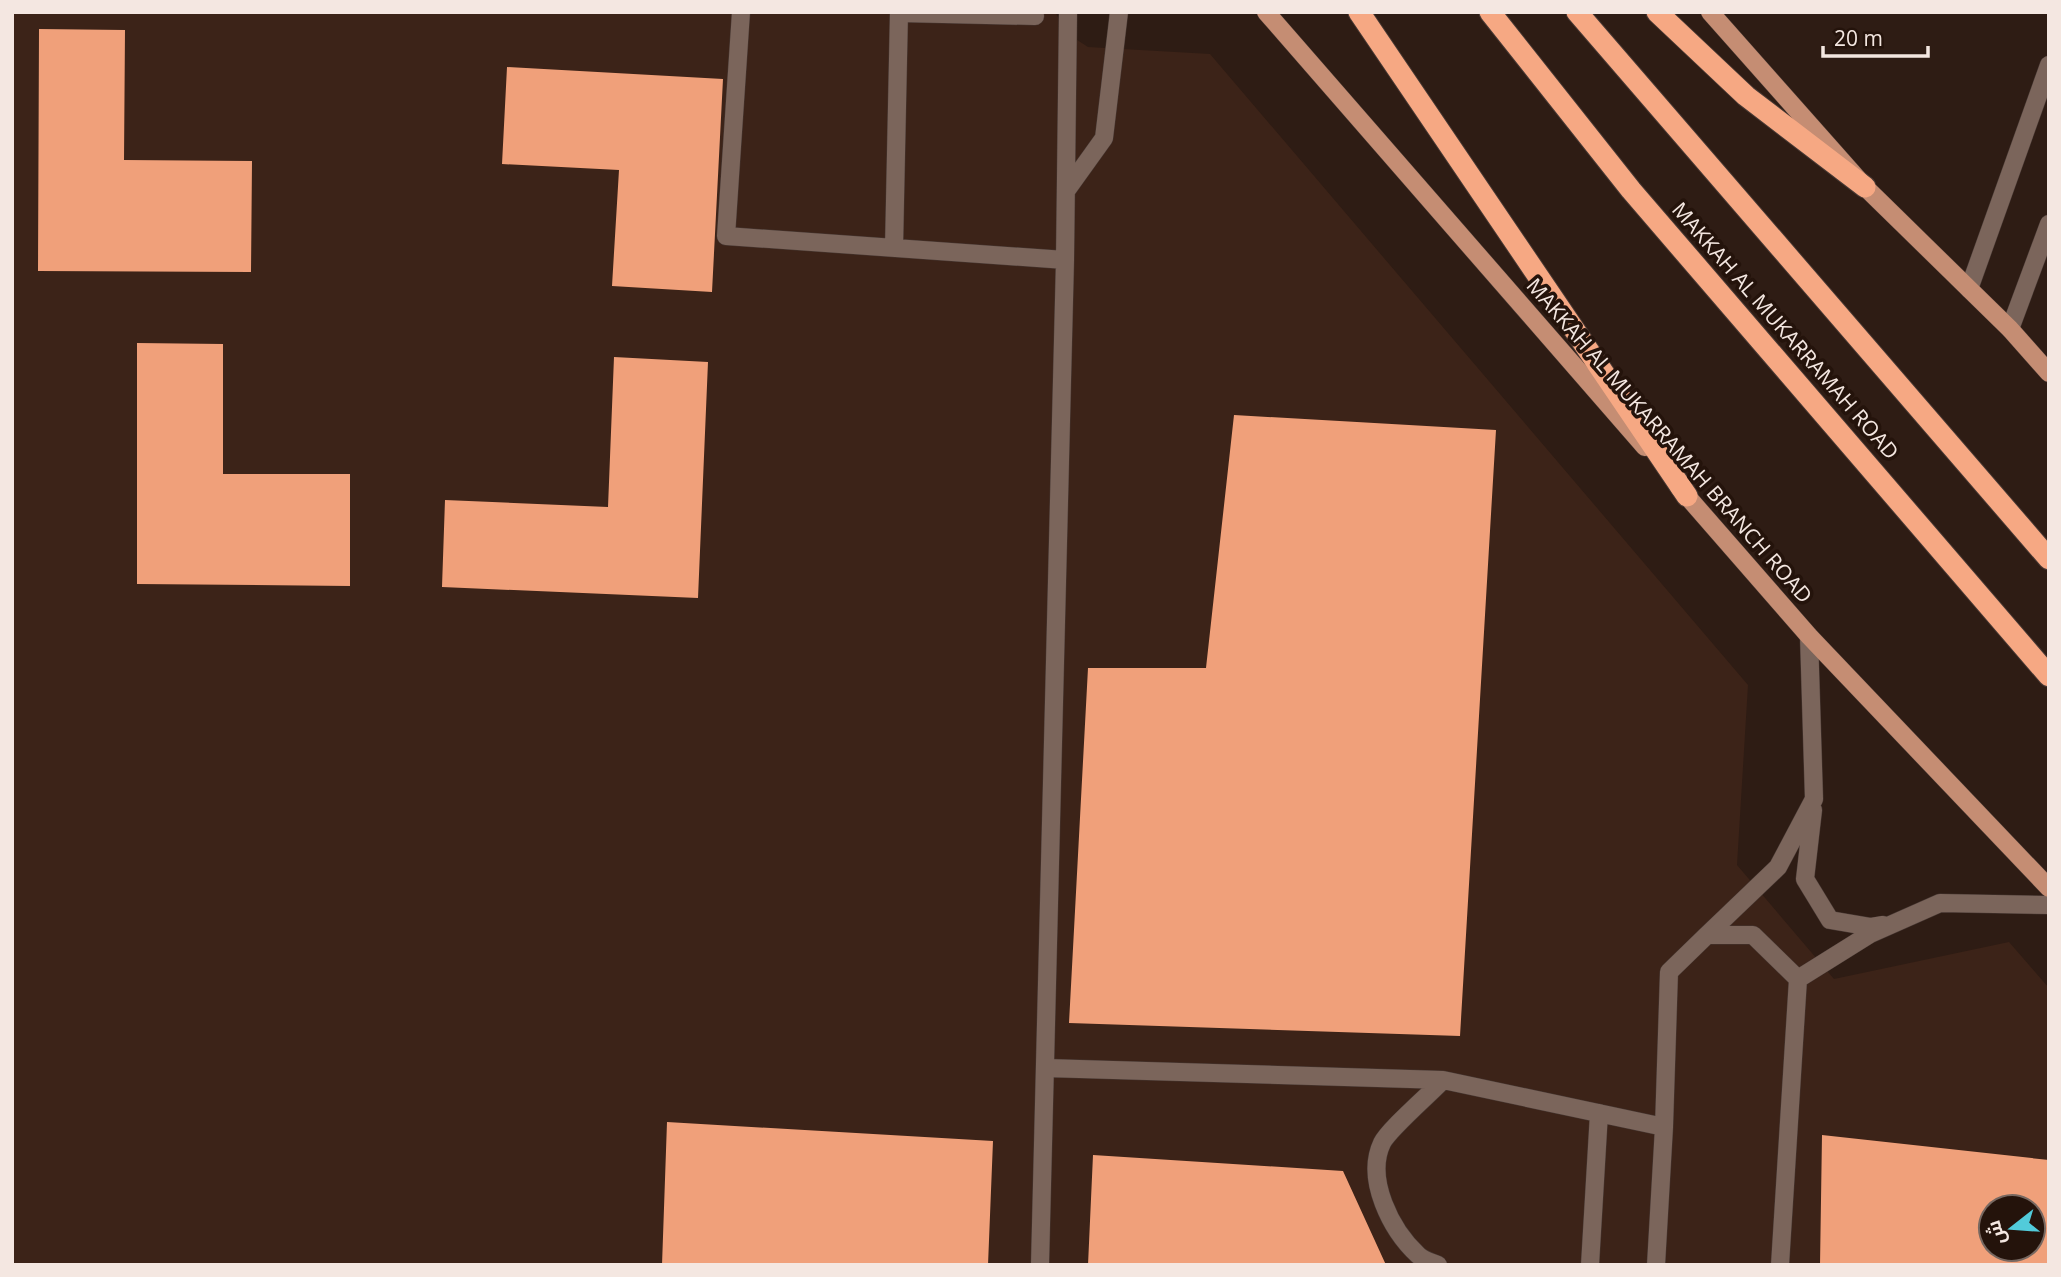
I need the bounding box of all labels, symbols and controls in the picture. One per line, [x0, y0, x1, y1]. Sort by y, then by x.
scale bar [1823, 14, 1928, 58]
text: 20 m [1834, 24, 1883, 52]
street label: MAKKAH AL MUKARRAMAH ROAD [1666, 196, 1905, 465]
street label: MAKKAH AL MUKARRAMAH BRANCH ROAD [1521, 272, 1819, 609]
north arrow [1977, 1193, 2047, 1263]
text: ش [1980, 1218, 2012, 1248]

